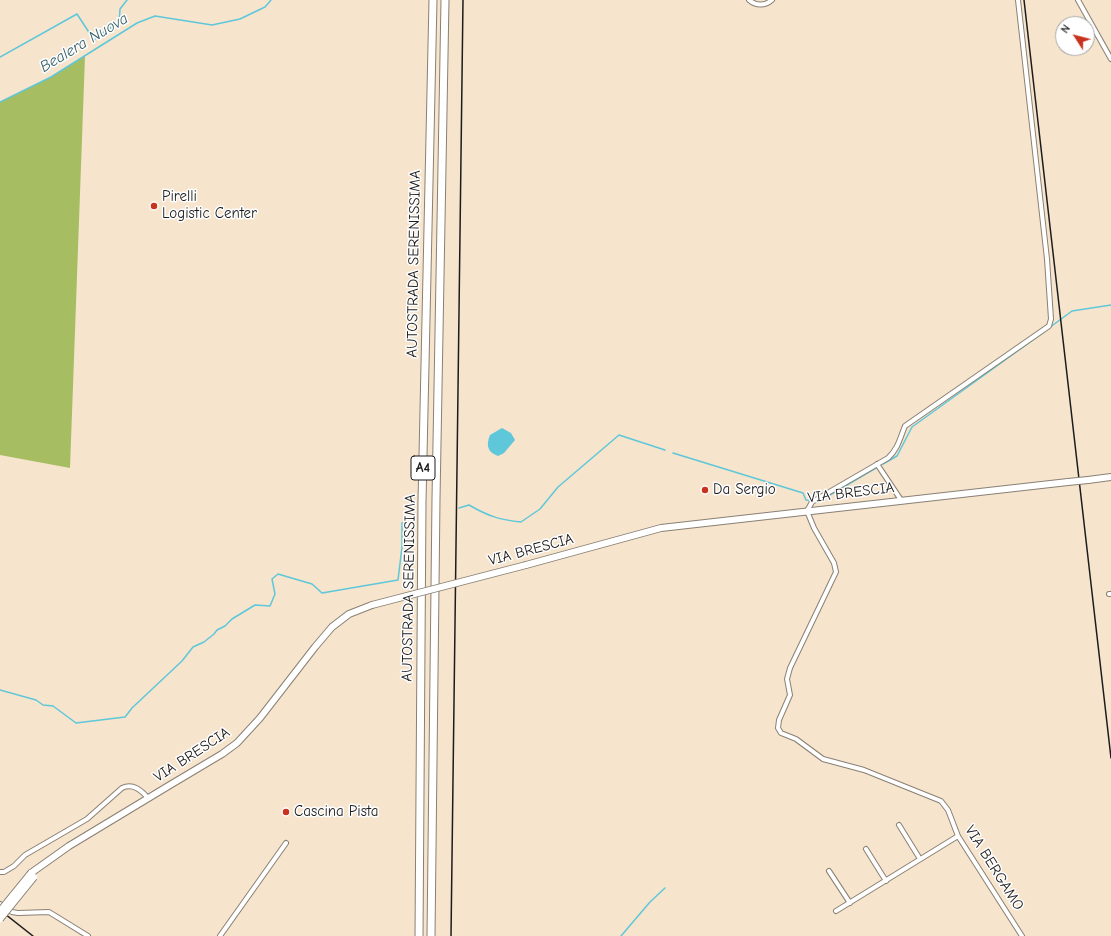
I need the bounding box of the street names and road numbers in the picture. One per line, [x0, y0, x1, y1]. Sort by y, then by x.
street label: AUTOSTRADA SERENISSIMA [403, 170, 425, 358]
road number: A4 [411, 456, 435, 480]
street label: VIA BRESCIA [807, 479, 895, 507]
street label: AUTOSTRADA SERENISSIMA [398, 494, 420, 682]
street label: VIA BRESCIA [487, 530, 575, 570]
street label: VIA BRESCIA [151, 724, 233, 786]
street label: VIA BERGAMO [961, 822, 1027, 914]

